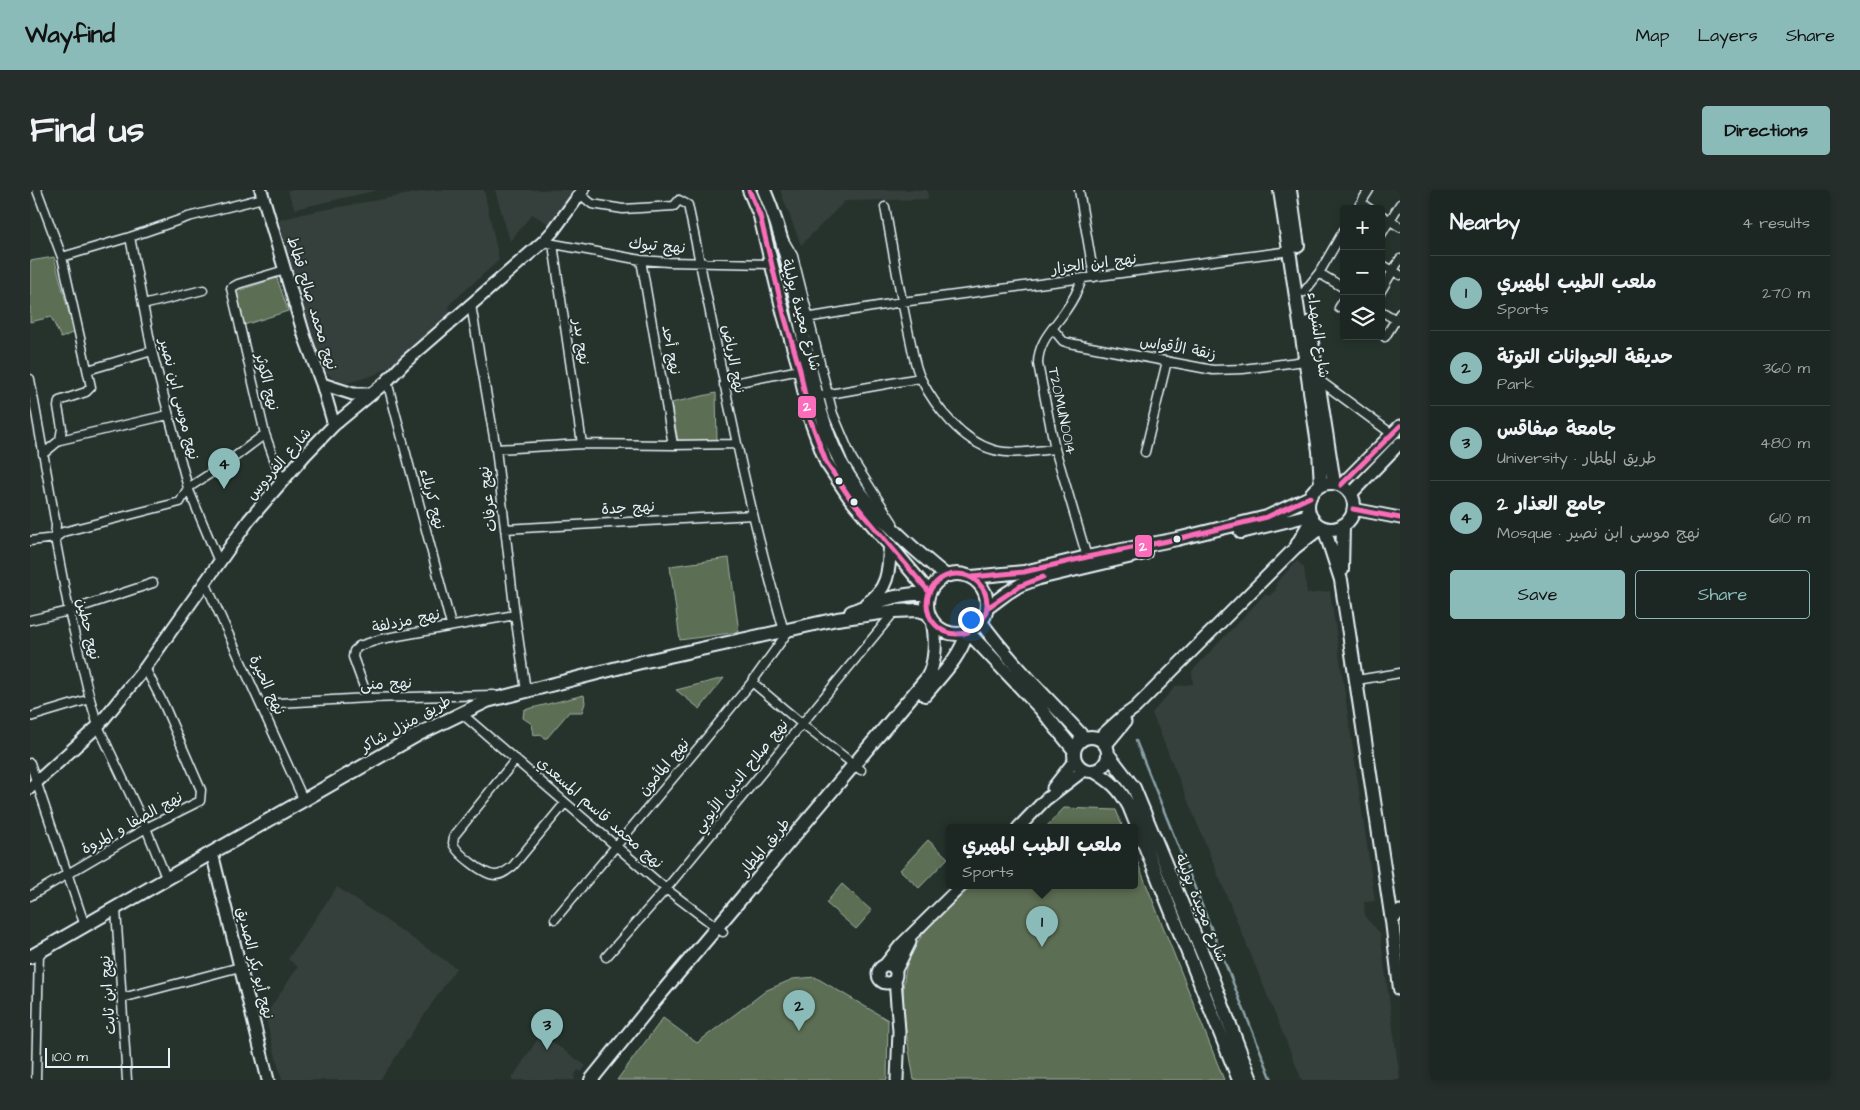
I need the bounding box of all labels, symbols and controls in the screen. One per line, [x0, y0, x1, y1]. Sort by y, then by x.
text: Wayfind [25, 18, 115, 52]
text: Map [1635, 23, 1669, 48]
text: Layers [1697, 23, 1758, 48]
text: Share [1786, 23, 1835, 48]
text: Find us [30, 106, 144, 155]
button: Directions [1702, 106, 1830, 155]
map controls [1340, 205, 1385, 340]
button: + [1340, 205, 1385, 250]
text: Nearby [1450, 208, 1520, 237]
text: 4 results [1742, 212, 1810, 234]
street label: نهج محمد صالح قطاط [282, 233, 342, 373]
street label: نهج تبوك [628, 233, 686, 259]
street label: نهج ابن الجزار [1049, 248, 1138, 280]
button: − [1340, 250, 1385, 295]
street label: شارع مجيدة بوليلة [776, 257, 826, 373]
text: ملعب الطيب المهيري [1497, 269, 1656, 296]
text: 1 [1465, 282, 1467, 304]
text: 270 m [1762, 282, 1810, 304]
street label: شارع الشهداء [1302, 291, 1334, 379]
button: layers [1340, 295, 1385, 340]
text: Sports [1497, 298, 1549, 320]
street label: نهج بدر [567, 317, 595, 366]
street label: نهج الرياض [716, 323, 750, 395]
street label: نهج أحد [656, 324, 686, 376]
street label: زنقة الأقواس [1138, 331, 1218, 365]
street label: نهج موسى ابن نصير [153, 334, 204, 462]
text: حديقة الحيوانات التوتة [1497, 344, 1673, 371]
street label: نهج الكوثر [249, 349, 284, 413]
text: 2 [1461, 357, 1471, 379]
text: 360 m [1763, 357, 1810, 379]
street label: T20MUN0014 [1043, 365, 1081, 457]
text: Park [1497, 373, 1534, 395]
line badge: 2 [797, 395, 817, 419]
text: 2 [802, 397, 812, 417]
text: جامعة صفاقس [1497, 416, 1616, 443]
street label: شارع الفردوس [242, 423, 316, 505]
text: 3 [1462, 432, 1470, 454]
text: 480 m [1760, 432, 1810, 454]
text: University · طريق المطار [1497, 447, 1657, 469]
pin: 4 [208, 448, 240, 489]
street label: نهج عرفات [474, 465, 502, 533]
street label: نهج كربلاء [414, 466, 450, 532]
unlabelled marker [834, 476, 844, 486]
text: جامع العذار 2 [1497, 491, 1606, 518]
street label: نهج جدة [601, 496, 655, 520]
unlabelled marker [849, 497, 859, 507]
text: 4 [1461, 507, 1471, 529]
text: 610 m [1769, 507, 1810, 529]
text: Mosque · نهج موسى ابن نصير [1497, 522, 1700, 544]
line badge: 2 [1134, 534, 1153, 558]
unlabelled marker [1172, 534, 1182, 544]
text: 2 [1138, 537, 1148, 557]
button: Save [1450, 570, 1625, 619]
button: Share [1635, 570, 1810, 619]
street label: نهج حطين [71, 596, 105, 662]
street label: نهج مزدلفة [370, 604, 442, 638]
your location [958, 607, 984, 633]
street label: نهج الحيرة [244, 652, 290, 718]
street label: نهج منى [360, 673, 412, 695]
street label: طريق منزل شاكر [355, 690, 455, 759]
street label: نهج صلاح الدين الأيوبي [688, 715, 795, 839]
street label: نهج المأمون [634, 734, 694, 800]
street label: نهج محمد قاسم المسعدي [532, 752, 668, 875]
street label: نهج الصفا و المروة [78, 786, 186, 860]
street label: طريق المطار [734, 814, 795, 881]
popup [946, 824, 1138, 889]
text: ملعب الطيب المهيري [962, 832, 1122, 859]
street label: شارع مجيدة بوليلة [1170, 851, 1232, 965]
text: Sports [962, 861, 1014, 883]
street label: نهج أبو بكر الصديق [231, 905, 279, 1021]
pin: 1 [1026, 906, 1058, 947]
street label: نهج ابن ثابت [95, 955, 121, 1035]
pin: 2 [783, 990, 815, 1031]
pin: 3 [531, 1009, 563, 1050]
scale bar [45, 1045, 170, 1068]
text: 100 m [52, 1047, 88, 1067]

